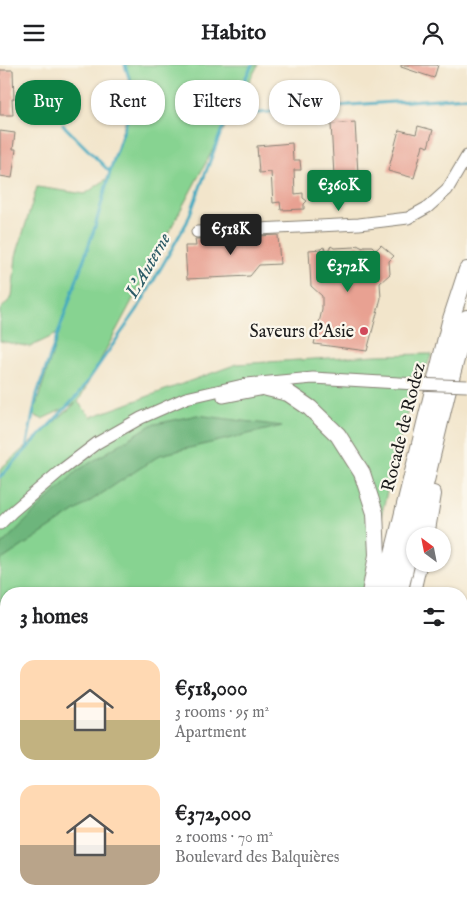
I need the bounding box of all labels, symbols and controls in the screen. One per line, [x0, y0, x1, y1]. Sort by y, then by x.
icon: menu [20, 19, 48, 47]
text: Habito [201, 19, 266, 47]
icon: person [419, 19, 447, 47]
chip: Buy [15, 80, 81, 125]
chip: Rent [91, 80, 165, 125]
chip: Filters [175, 80, 259, 125]
chip: New [269, 80, 340, 125]
pin: €360K [304, 169, 374, 212]
text: €360K [318, 176, 360, 196]
pin: €518K [196, 213, 266, 256]
text: €518K [212, 220, 250, 240]
water label: L'Auterne [120, 229, 177, 304]
pin: €372K [313, 251, 383, 293]
text: €372K [327, 257, 369, 277]
place label: Saveurs d'Asie [250, 321, 354, 344]
marker: Saveurs d'Asie [358, 325, 370, 337]
street label: Rocade de Rodez [377, 361, 432, 494]
north arrow [406, 527, 451, 573]
map controls [406, 527, 451, 572]
icon: filters [420, 603, 448, 631]
text: 3 homes [20, 604, 88, 631]
text: €518,000 [175, 676, 248, 703]
icon: home [60, 680, 120, 740]
text: 3 rooms · 95 m² [175, 703, 269, 723]
text: Apartment [175, 723, 246, 743]
text: €372,000 [175, 801, 251, 828]
icon: home [60, 805, 120, 865]
text: 2 rooms · 70 m² [175, 828, 273, 848]
text: Boulevard des Balquières [175, 848, 339, 868]

